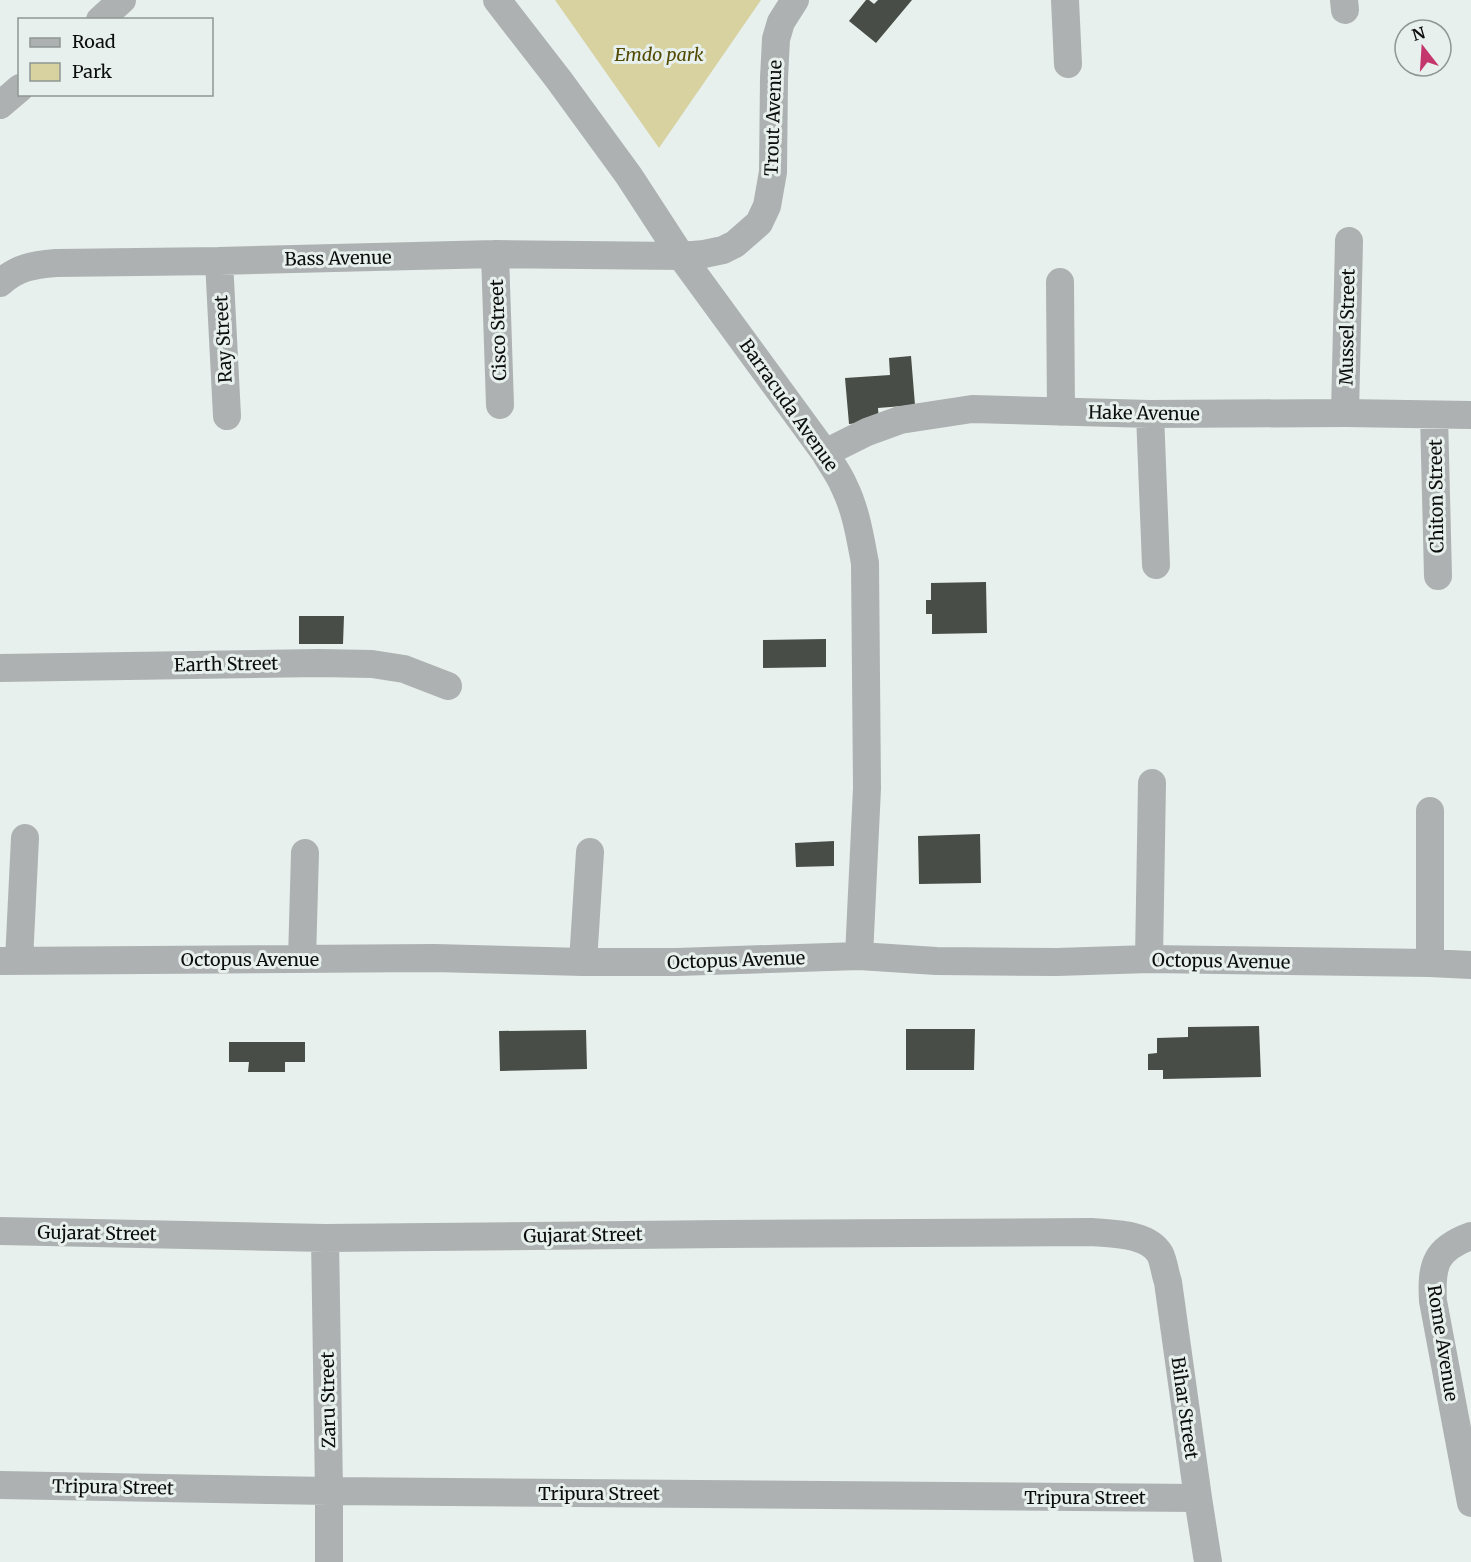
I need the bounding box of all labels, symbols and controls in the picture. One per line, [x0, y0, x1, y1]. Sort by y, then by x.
legend [18, 18, 213, 96]
north arrow [1393, 18, 1453, 78]
text: N [1410, 22, 1428, 45]
text: Road [72, 30, 116, 53]
park label: Emdo park [614, 43, 704, 66]
text: Park [72, 60, 113, 83]
street label: Trout Avenue [759, 60, 787, 176]
street label: Bass Avenue [284, 246, 392, 270]
street label: Mussel Street [1334, 268, 1360, 386]
street label: Cisco Street [485, 279, 511, 381]
street label: Ray Street [209, 294, 237, 384]
street label: Barracuda Avenue [735, 334, 843, 476]
street label: Hake Avenue [1088, 401, 1200, 425]
street label: Chiton Street [1424, 439, 1448, 553]
street label: Earth Street [174, 652, 278, 676]
street label: Octopus Avenue [666, 946, 806, 974]
street label: Octopus Avenue [181, 948, 319, 971]
street label: Octopus Avenue [1152, 948, 1290, 974]
street label: Gujarat Street [37, 1220, 157, 1246]
street label: Gujarat Street [523, 1222, 643, 1248]
street label: Rome Avenue [1422, 1283, 1464, 1403]
street label: Zaru Street [316, 1351, 340, 1449]
street label: Bihar Street [1166, 1355, 1204, 1461]
street label: Tripura Street [52, 1474, 174, 1500]
street label: Tripura Street [538, 1482, 660, 1505]
street label: Tripura Street [1024, 1486, 1146, 1509]

